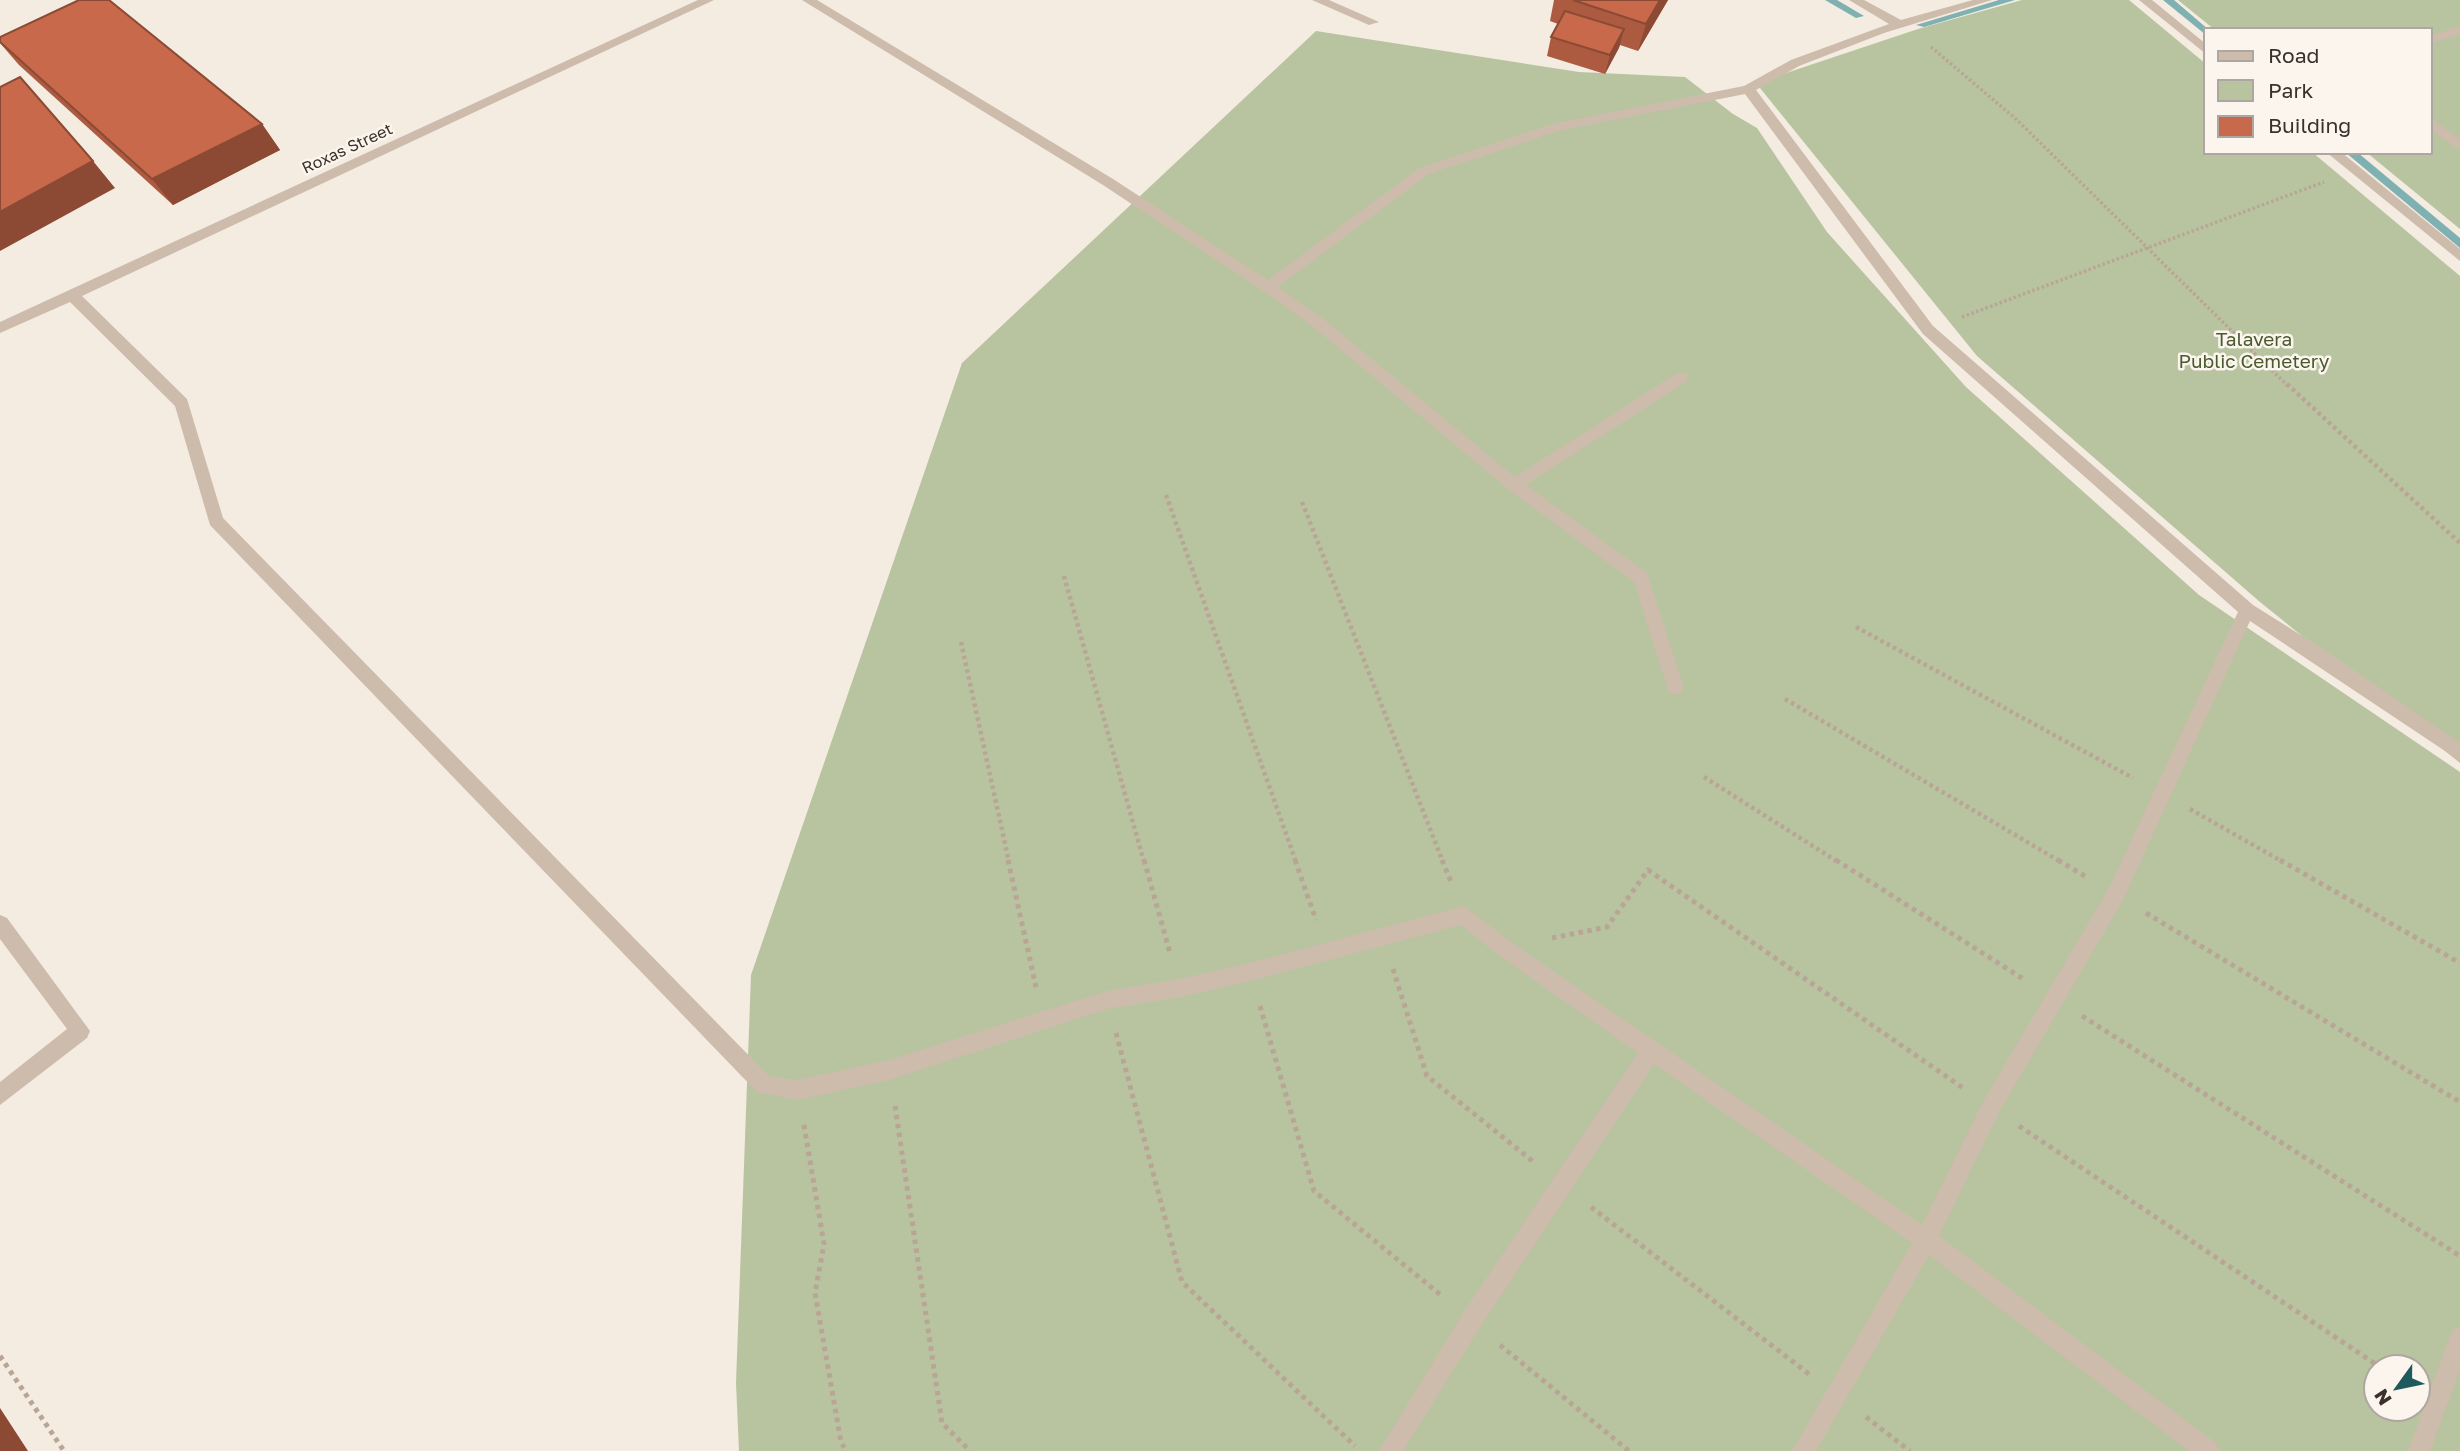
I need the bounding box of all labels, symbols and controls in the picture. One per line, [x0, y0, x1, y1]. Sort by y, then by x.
legend [2204, 28, 2432, 154]
text: Road [2268, 42, 2319, 68]
text: Park [2268, 77, 2314, 103]
text: Building [2268, 112, 2351, 138]
street label: Roxas Street [299, 118, 395, 178]
park label: Talavera Public Cemetery [2179, 327, 2330, 372]
north arrow [2362, 1353, 2432, 1423]
text: N [2369, 1385, 2396, 1410]

